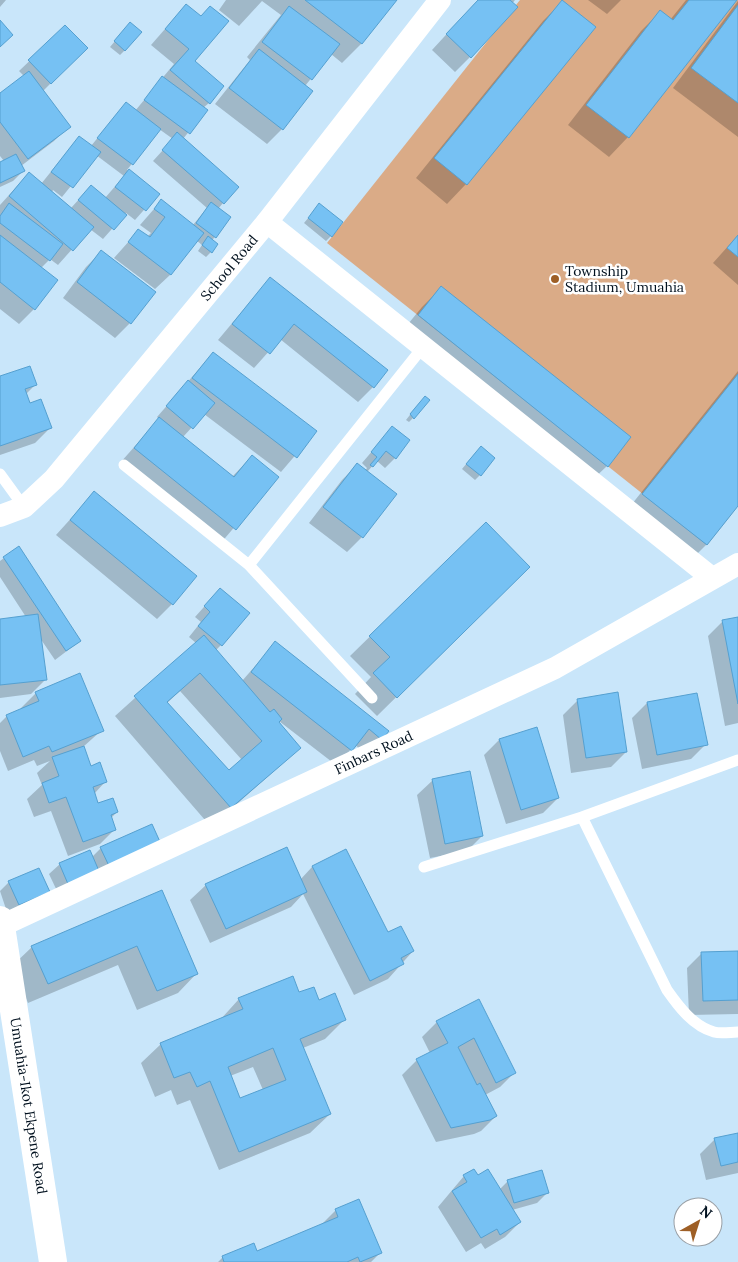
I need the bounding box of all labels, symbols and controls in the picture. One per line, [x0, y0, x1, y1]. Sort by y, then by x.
street label: School Road [197, 231, 262, 304]
place label: Township Stadium, Umuahia [565, 262, 684, 296]
marker: Township Stadium, Umuahia [549, 273, 561, 285]
street label: Finbars Road [332, 727, 416, 778]
street label: Umuahia-Ikot Ekpene Road [6, 1016, 51, 1195]
north arrow [673, 1197, 723, 1247]
text: N [696, 1201, 716, 1222]

